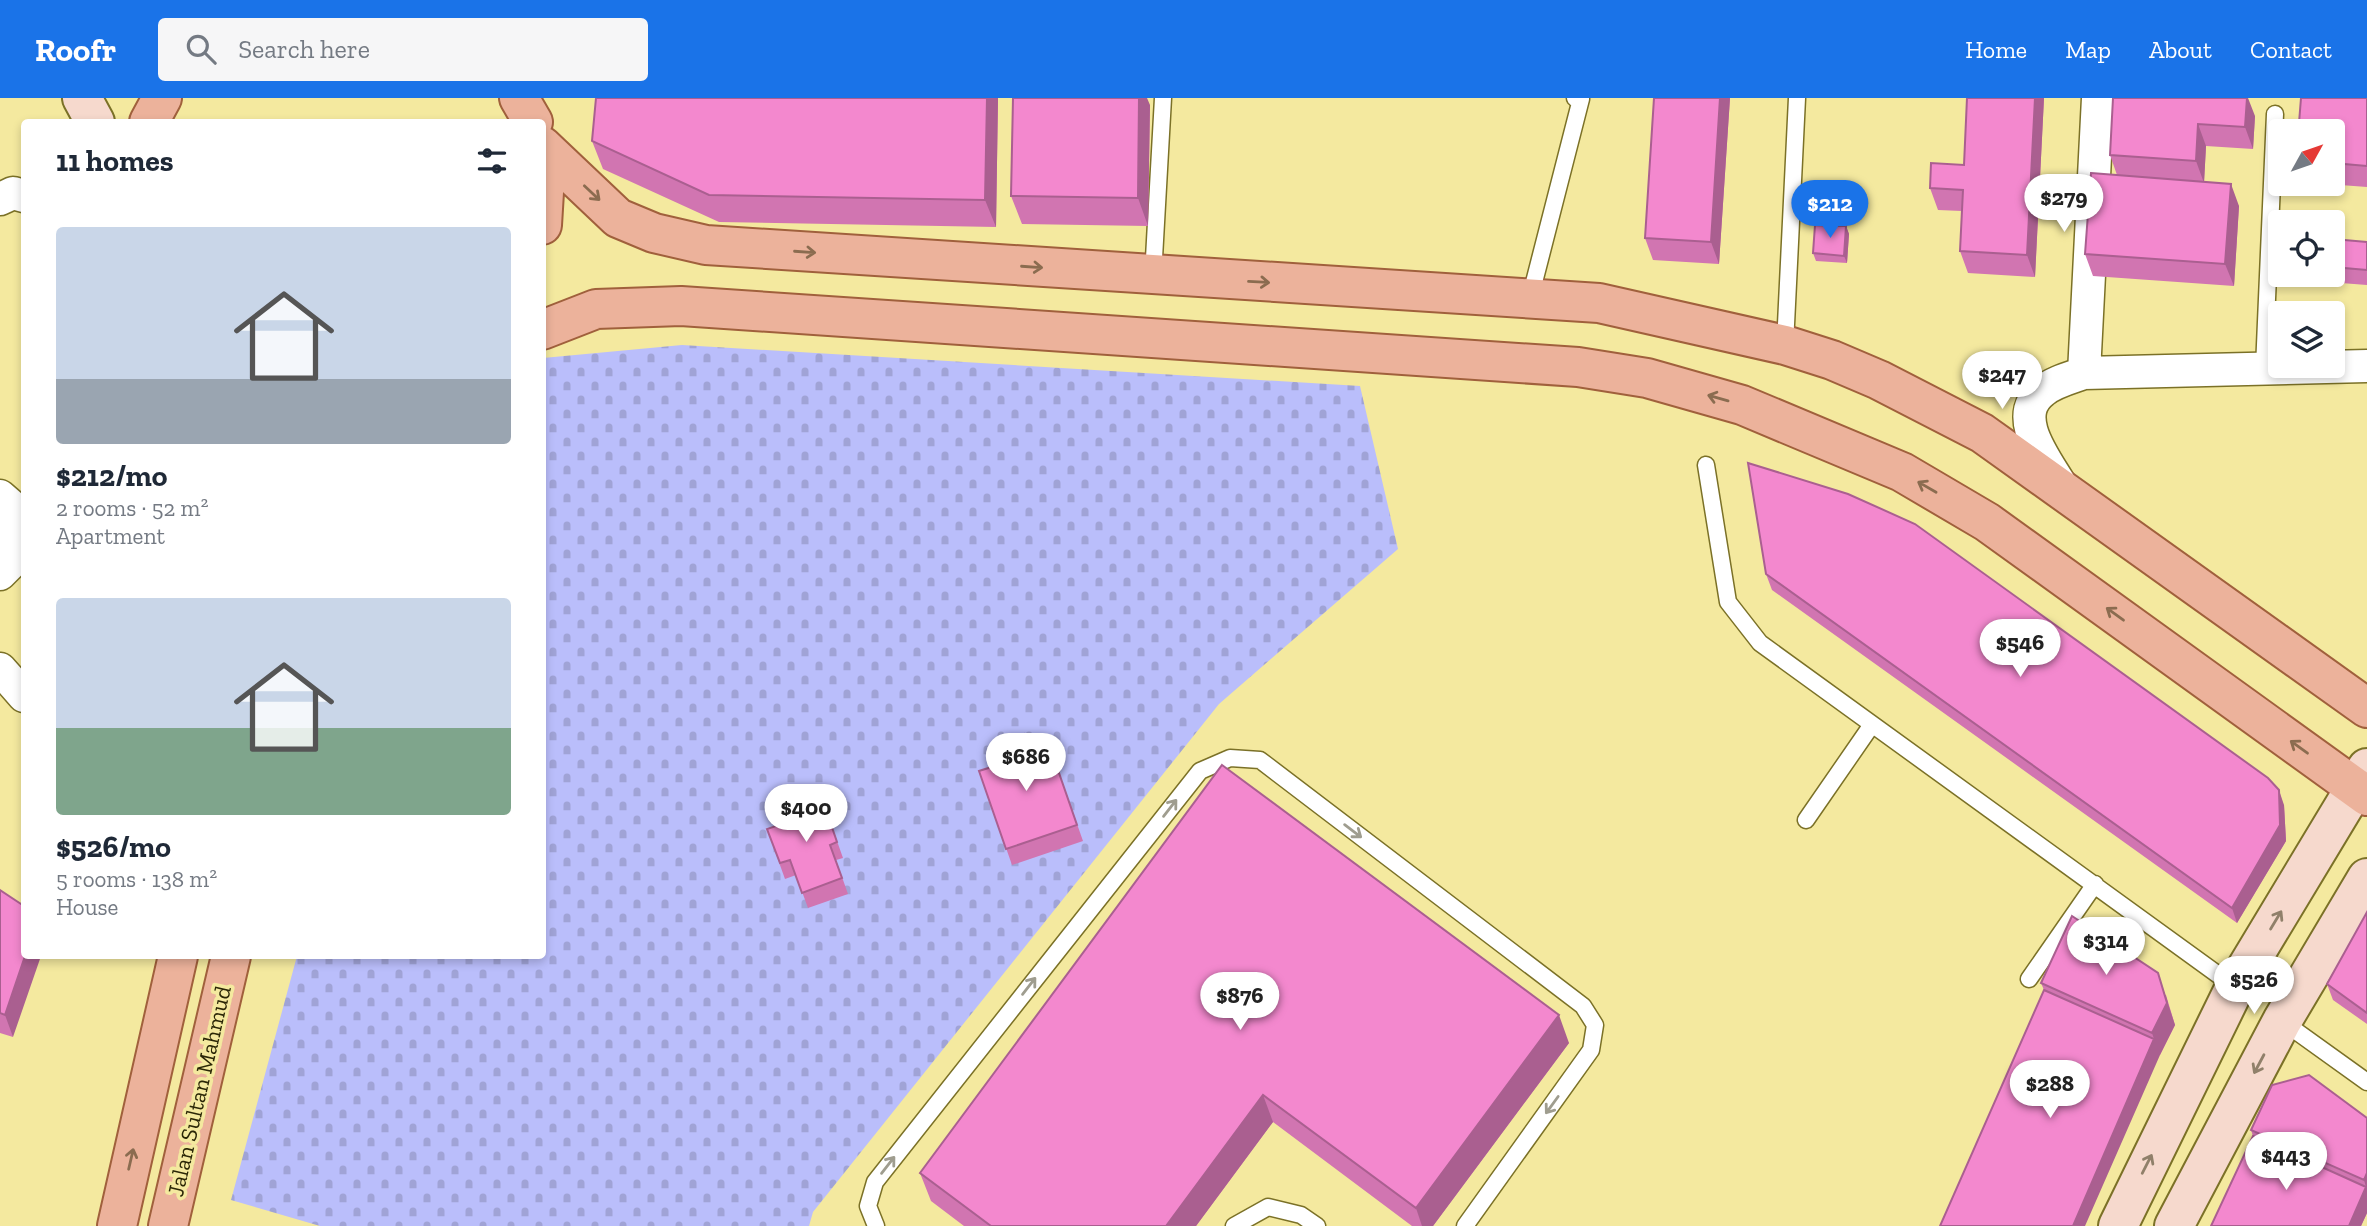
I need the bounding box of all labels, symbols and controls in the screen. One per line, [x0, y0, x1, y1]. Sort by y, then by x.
search box [158, 18, 648, 81]
text: Roofr [35, 30, 116, 69]
icon: search [182, 30, 220, 68]
text: Search here [238, 33, 370, 65]
text: Home [1965, 35, 2027, 64]
text: Map [2065, 35, 2111, 64]
text: About [2149, 35, 2212, 64]
text: Contact [2250, 35, 2332, 64]
north arrow [2268, 119, 2345, 196]
map controls [2268, 119, 2345, 378]
icon: filters [473, 142, 511, 180]
text: 11 homes [56, 143, 174, 179]
pin: $279 [2023, 174, 2105, 234]
pin: $212 [1789, 180, 1871, 240]
text: $279 [2040, 183, 2088, 211]
one-way arrow [583, 185, 600, 202]
text: $212 [1807, 189, 1853, 217]
button: locate [2268, 210, 2345, 287]
one-way arrow [793, 246, 816, 259]
one-way arrow [1020, 261, 1043, 274]
icon: home [221, 273, 347, 399]
one-way arrow [1247, 276, 1270, 289]
button: layers [2268, 301, 2345, 378]
pin: $247 [1961, 352, 2043, 411]
text: $247 [1978, 360, 2026, 388]
one-way arrow [1707, 391, 1730, 404]
text: $212/mo [56, 458, 167, 494]
one-way arrow [1917, 480, 1937, 494]
text: 2 rooms · 52 m² [56, 494, 208, 522]
text: Apartment [56, 522, 165, 550]
one-way arrow [2106, 607, 2125, 621]
pin: $546 [1979, 620, 2061, 679]
text: $546 [1996, 628, 2044, 656]
icon: home [221, 644, 347, 770]
pin: $686 [985, 734, 1067, 793]
one-way arrow [2290, 740, 2309, 755]
text: $686 [1002, 742, 1050, 770]
pin: $400 [765, 784, 847, 844]
text: $400 [781, 793, 831, 821]
one-way arrow [1163, 799, 1178, 818]
one-way arrow [1343, 823, 1362, 838]
text: $526/mo [56, 829, 171, 865]
text: 5 rooms · 138 m² [56, 865, 217, 893]
text: House [56, 893, 118, 921]
one-way arrow [2269, 910, 2283, 930]
pin: $314 [2065, 918, 2147, 977]
text: $314 [2083, 926, 2129, 954]
pin: $526 [2213, 956, 2295, 1016]
text: $526 [2230, 965, 2278, 993]
pin: $876 [1199, 972, 1281, 1032]
one-way arrow [1022, 978, 1037, 996]
text: $876 [1216, 981, 1264, 1009]
street label: Jalan Sultan Mahmud [161, 983, 237, 1199]
one-way arrow [2251, 1054, 2265, 1074]
pin: $288 [2009, 1060, 2091, 1120]
text: $288 [2026, 1069, 2074, 1097]
one-way arrow [1545, 1095, 1559, 1114]
pin: $443 [2245, 1132, 2327, 1192]
text: $443 [2261, 1141, 2311, 1169]
one-way arrow [125, 1148, 139, 1171]
one-way arrow [2140, 1154, 2154, 1175]
one-way arrow [880, 1156, 896, 1174]

